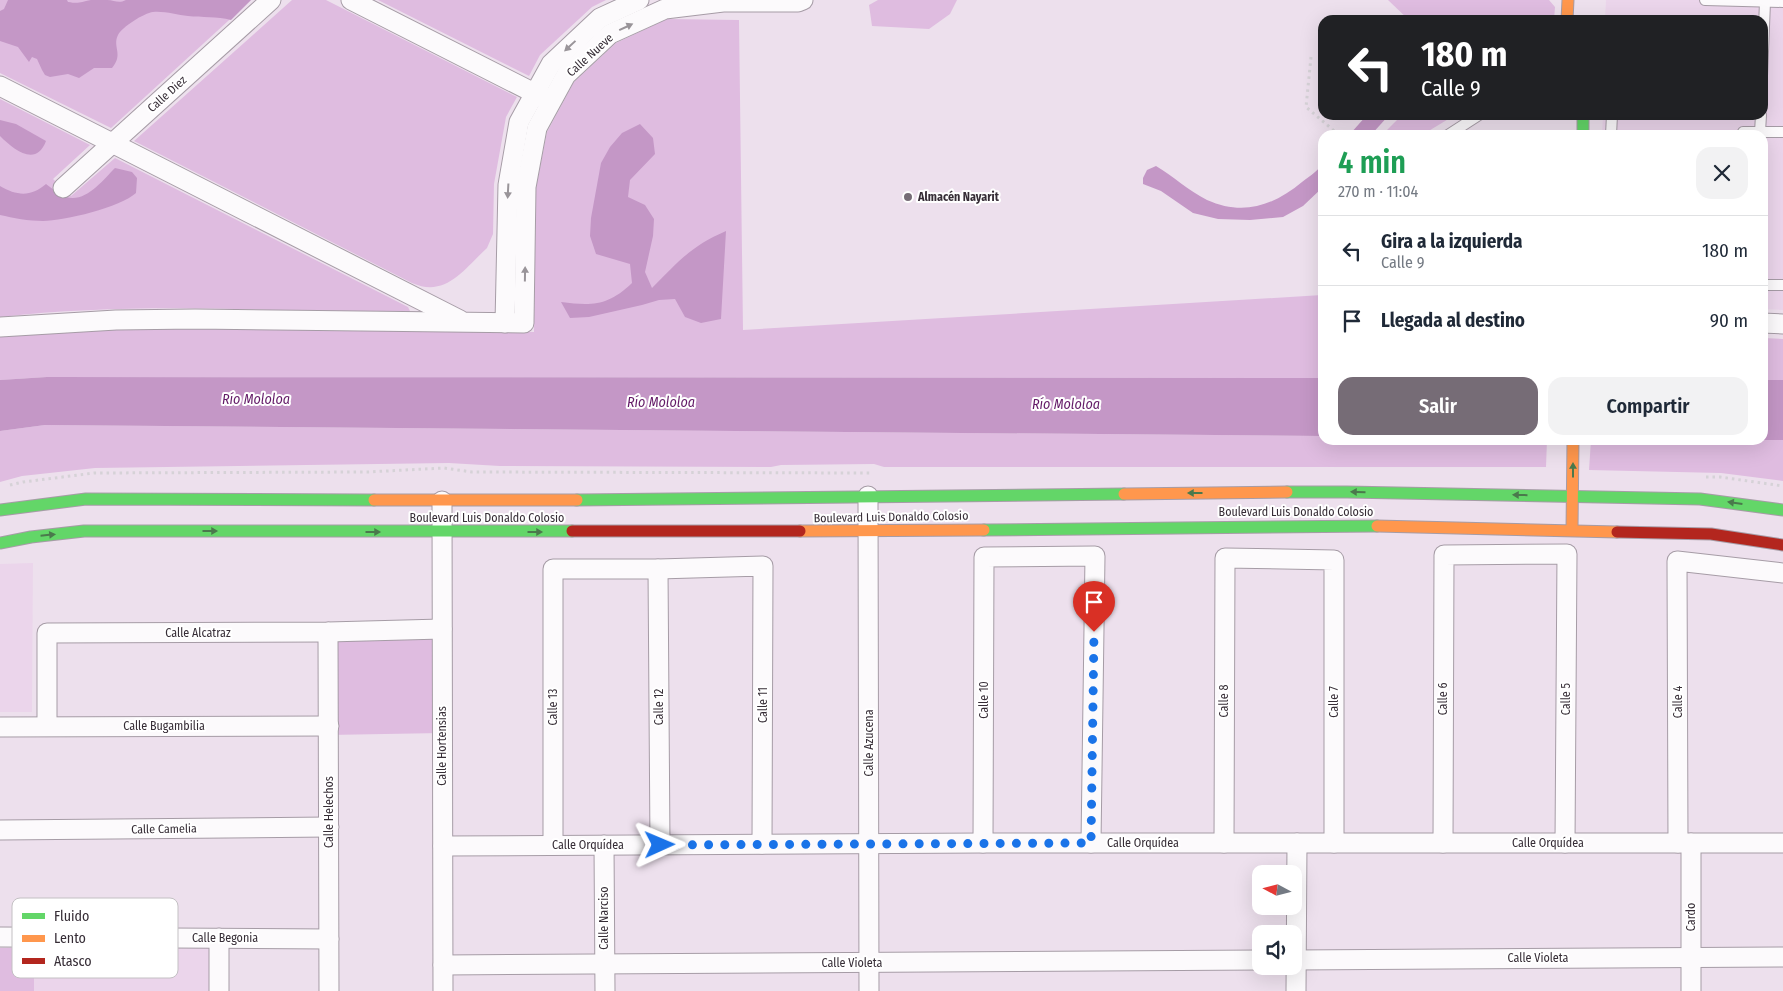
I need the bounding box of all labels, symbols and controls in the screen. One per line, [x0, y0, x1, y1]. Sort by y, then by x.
one-way arrow [619, 22, 633, 30]
street label: Calle Nueve [564, 31, 616, 79]
text: 180 m [1421, 33, 1507, 75]
icon: left [1338, 35, 1403, 100]
one-way arrow [565, 40, 577, 52]
street label: Calle Diez [145, 73, 189, 115]
text: Calle 9 [1421, 75, 1481, 102]
text: 4 min [1338, 145, 1406, 181]
button: close [1696, 147, 1748, 199]
text: 270 m · 11:04 [1338, 182, 1418, 201]
one-way arrow [503, 183, 511, 199]
place label: Almacén Nayarit [917, 190, 1000, 204]
marker: Almacén Nayarit [902, 191, 914, 203]
text: Gira a la izquierda [1381, 230, 1523, 253]
icon: left [1338, 237, 1366, 265]
text: 180 m [1702, 239, 1748, 262]
text: Calle 9 [1381, 253, 1424, 272]
one-way arrow [521, 266, 529, 282]
icon: arrive [1338, 307, 1366, 335]
text: Llegada al destino [1381, 309, 1525, 332]
text: 90 m [1710, 309, 1748, 332]
button: Salir [1338, 377, 1538, 435]
button: Compartir [1548, 377, 1748, 435]
water label: Río Mololoa [222, 391, 290, 408]
water label: Río Mololoa [627, 394, 695, 411]
water label: Río Mololoa [1032, 396, 1100, 413]
one-way arrow [1569, 462, 1577, 478]
one-way arrow [1349, 488, 1365, 496]
one-way arrow [1187, 489, 1203, 497]
one-way arrow [1512, 491, 1528, 499]
one-way arrow [1726, 499, 1742, 507]
street label: Boulevard Luis Donaldo Colosio [1219, 505, 1373, 519]
street label: Boulevard Luis Donaldo Colosio [814, 509, 968, 525]
street label: Boulevard Luis Donaldo Colosio [410, 511, 564, 525]
one-way arrow [203, 527, 219, 535]
one-way arrow [365, 528, 381, 536]
one-way arrow [528, 528, 544, 536]
one-way arrow [40, 531, 56, 539]
pin [1073, 581, 1115, 632]
icon: arrive [1080, 588, 1108, 616]
street label: Calle Alcatraz [165, 626, 231, 640]
street label: Calle 10 [977, 681, 991, 719]
street label: Calle 5 [1559, 682, 1573, 715]
street label: Calle 6 [1436, 683, 1450, 715]
street label: Calle 8 [1217, 685, 1231, 717]
street label: Calle 7 [1327, 686, 1341, 718]
street label: Calle 4 [1671, 686, 1685, 718]
street label: Calle 11 [756, 687, 770, 723]
street label: Calle 13 [546, 689, 560, 725]
street label: Calle 12 [652, 689, 666, 725]
street label: Calle Hortensias [435, 706, 449, 786]
street label: Calle Azucena [862, 709, 876, 777]
street label: Calle Bugambilia [123, 719, 205, 733]
street label: Calle Helechos [322, 776, 336, 848]
position arrow [633, 818, 685, 870]
street label: Calle Camelia [131, 821, 197, 837]
street label: Calle Orquídea [1107, 836, 1179, 850]
street label: Calle Orquídea [1512, 836, 1584, 850]
street label: Calle Orquídea [552, 838, 624, 852]
north arrow [1252, 865, 1302, 915]
map controls [1252, 865, 1302, 975]
street label: Calle Narciso [597, 886, 611, 950]
legend [12, 898, 178, 978]
street label: Cardo [1684, 903, 1698, 931]
text: Fluido [54, 908, 89, 925]
button: sound [1252, 925, 1302, 975]
text: Lento [54, 930, 86, 947]
street label: Calle Begonia [192, 931, 258, 945]
street label: Calle Violeta [1508, 951, 1569, 965]
text: Atasco [54, 953, 92, 970]
street label: Calle Violeta [822, 956, 883, 970]

